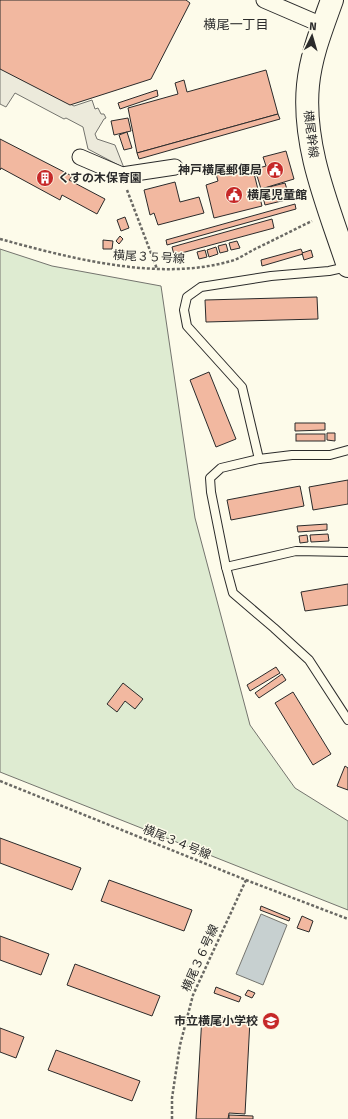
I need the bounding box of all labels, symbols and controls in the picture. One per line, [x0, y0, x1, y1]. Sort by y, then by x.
north arrow [292, 16, 332, 56]
district label: 横尾一丁目 [203, 17, 269, 32]
text: N [309, 20, 317, 33]
street label: 横尾幹線 [301, 109, 321, 159]
public building icon: 神戸横尾郵便局 [265, 160, 285, 180]
place label: 神戸横尾郵便局 [178, 163, 262, 177]
building icon: くすの木保育園 [35, 168, 55, 188]
place label: くすの木保育園 [58, 171, 142, 185]
public building icon: 横尾児童館 [224, 185, 244, 205]
place label: 横尾児童館 [247, 188, 307, 202]
street label: 横尾３５号線 [113, 248, 185, 266]
street label: 横尾３４号線 [141, 822, 213, 862]
street label: 横尾３６号線 [179, 922, 221, 994]
school or university icon: 市立横尾小学校 [261, 1011, 281, 1031]
place label: 市立横尾小学校 [174, 1014, 258, 1028]

